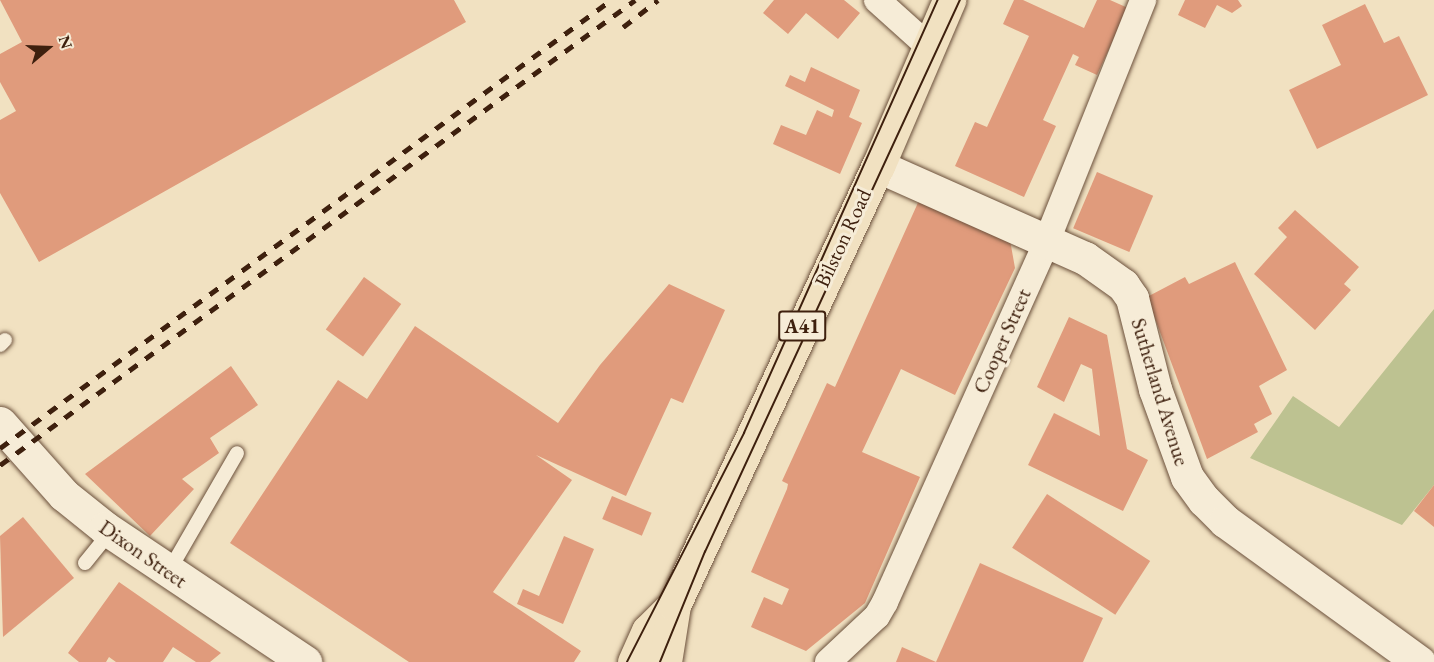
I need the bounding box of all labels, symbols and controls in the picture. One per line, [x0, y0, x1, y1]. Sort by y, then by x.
north arrow [18, 18, 78, 78]
text: N [53, 32, 78, 52]
street label: Bilston Road [809, 185, 877, 291]
street label: Cooper Street [968, 285, 1036, 397]
road number: A41 [778, 309, 826, 343]
street label: Sutherland Avenue [1126, 315, 1194, 469]
street label: Dixon Street [94, 515, 192, 593]

